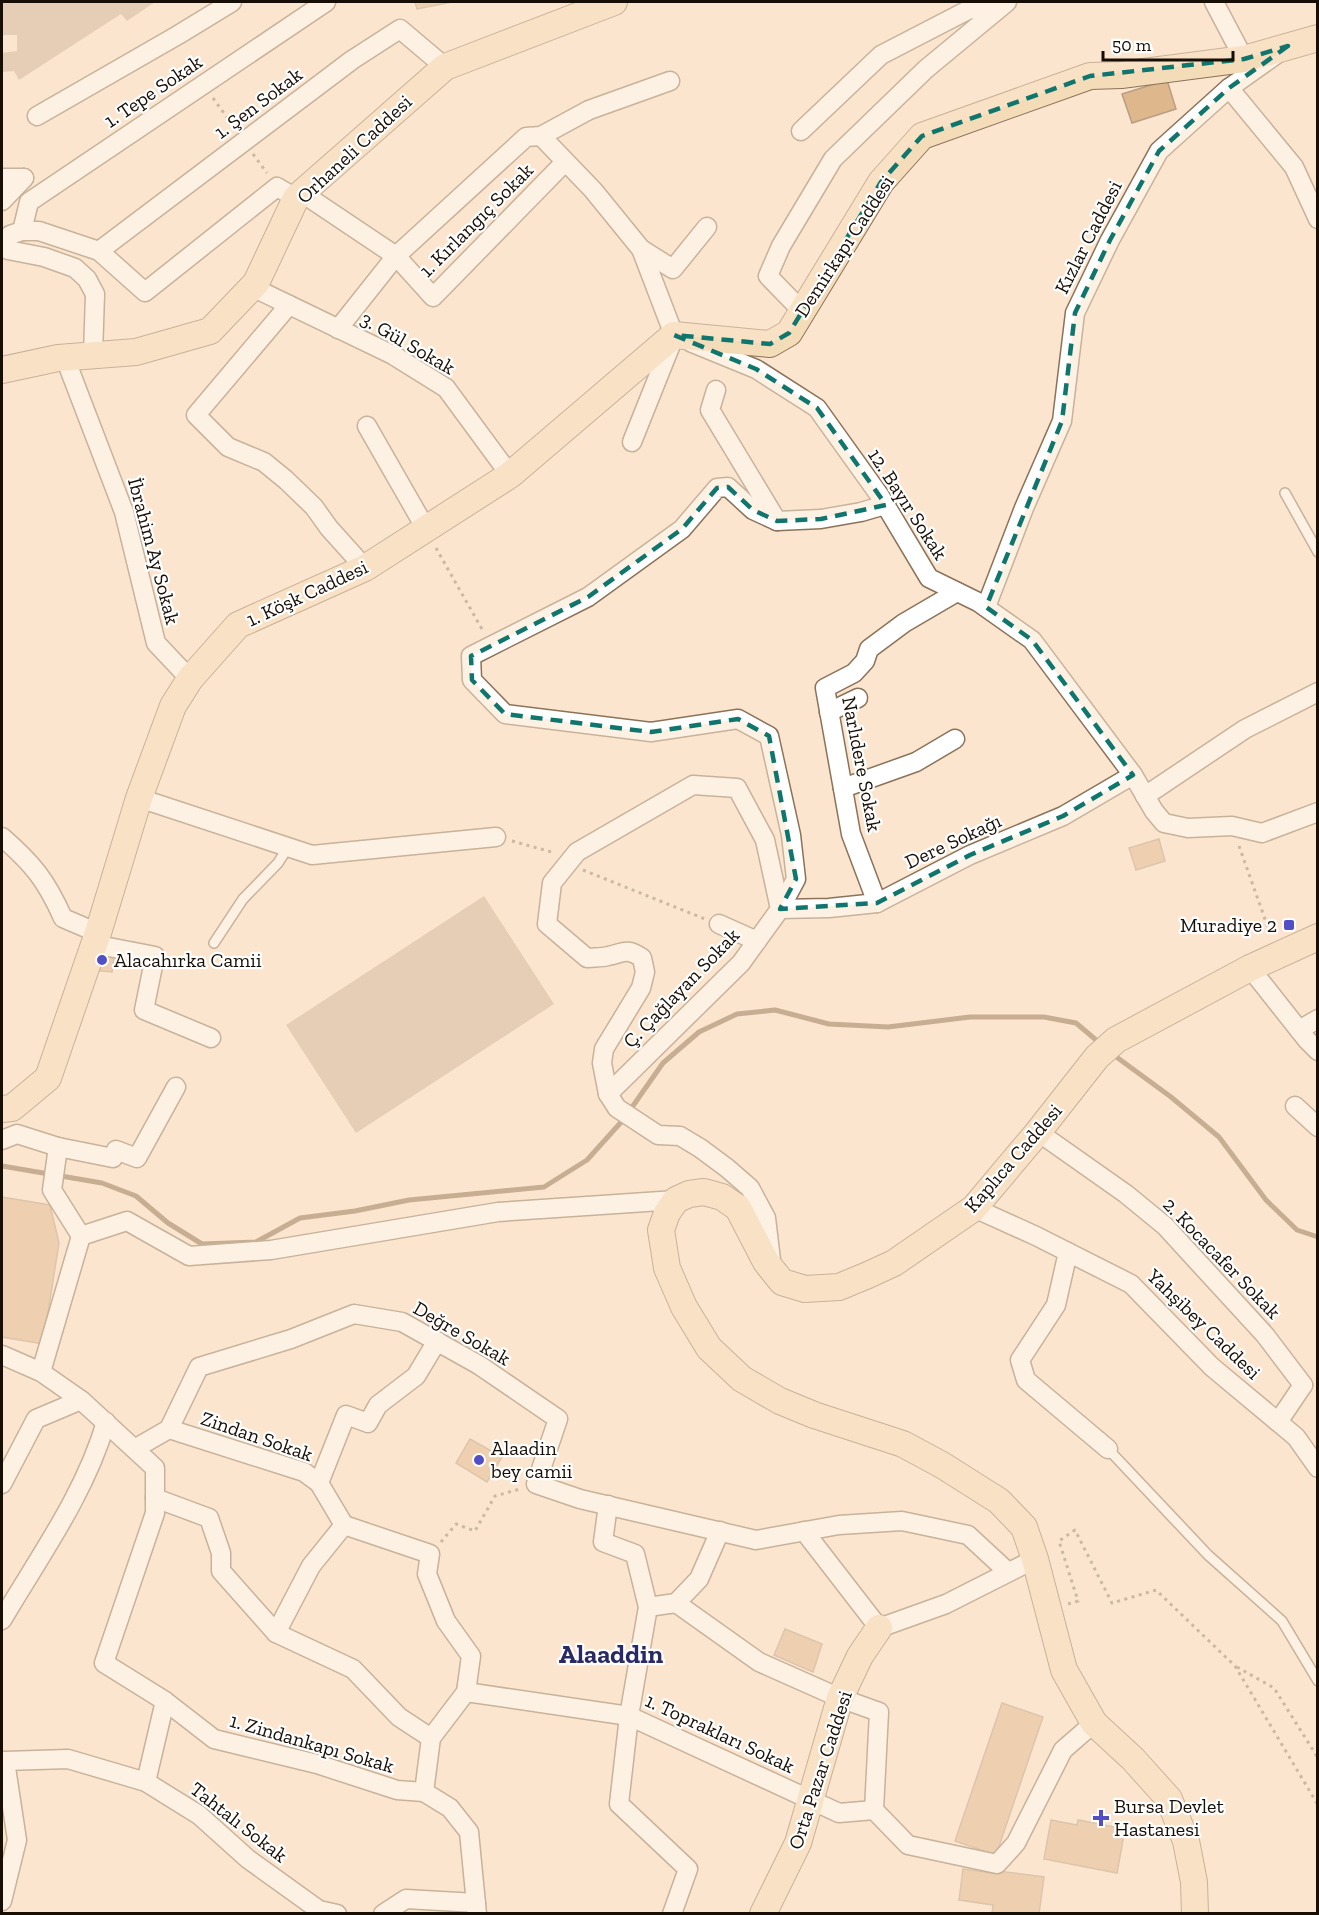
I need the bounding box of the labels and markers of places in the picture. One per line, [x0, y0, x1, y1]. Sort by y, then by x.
place label: Muradiye 2 [1180, 913, 1277, 937]
marker: Muradiye 2 [1282, 918, 1296, 932]
place label: Alacahırka Camii [114, 948, 262, 972]
marker: Alacahırka Camii [95, 953, 109, 967]
place label: Alaadin bey camii [490, 1436, 573, 1483]
marker: Alaadin bey camii [472, 1453, 486, 1467]
place label: Bursa Devlet Hastanesi [1114, 1794, 1224, 1841]
marker: Bursa Devlet Hastanesi [1092, 1809, 1110, 1827]

